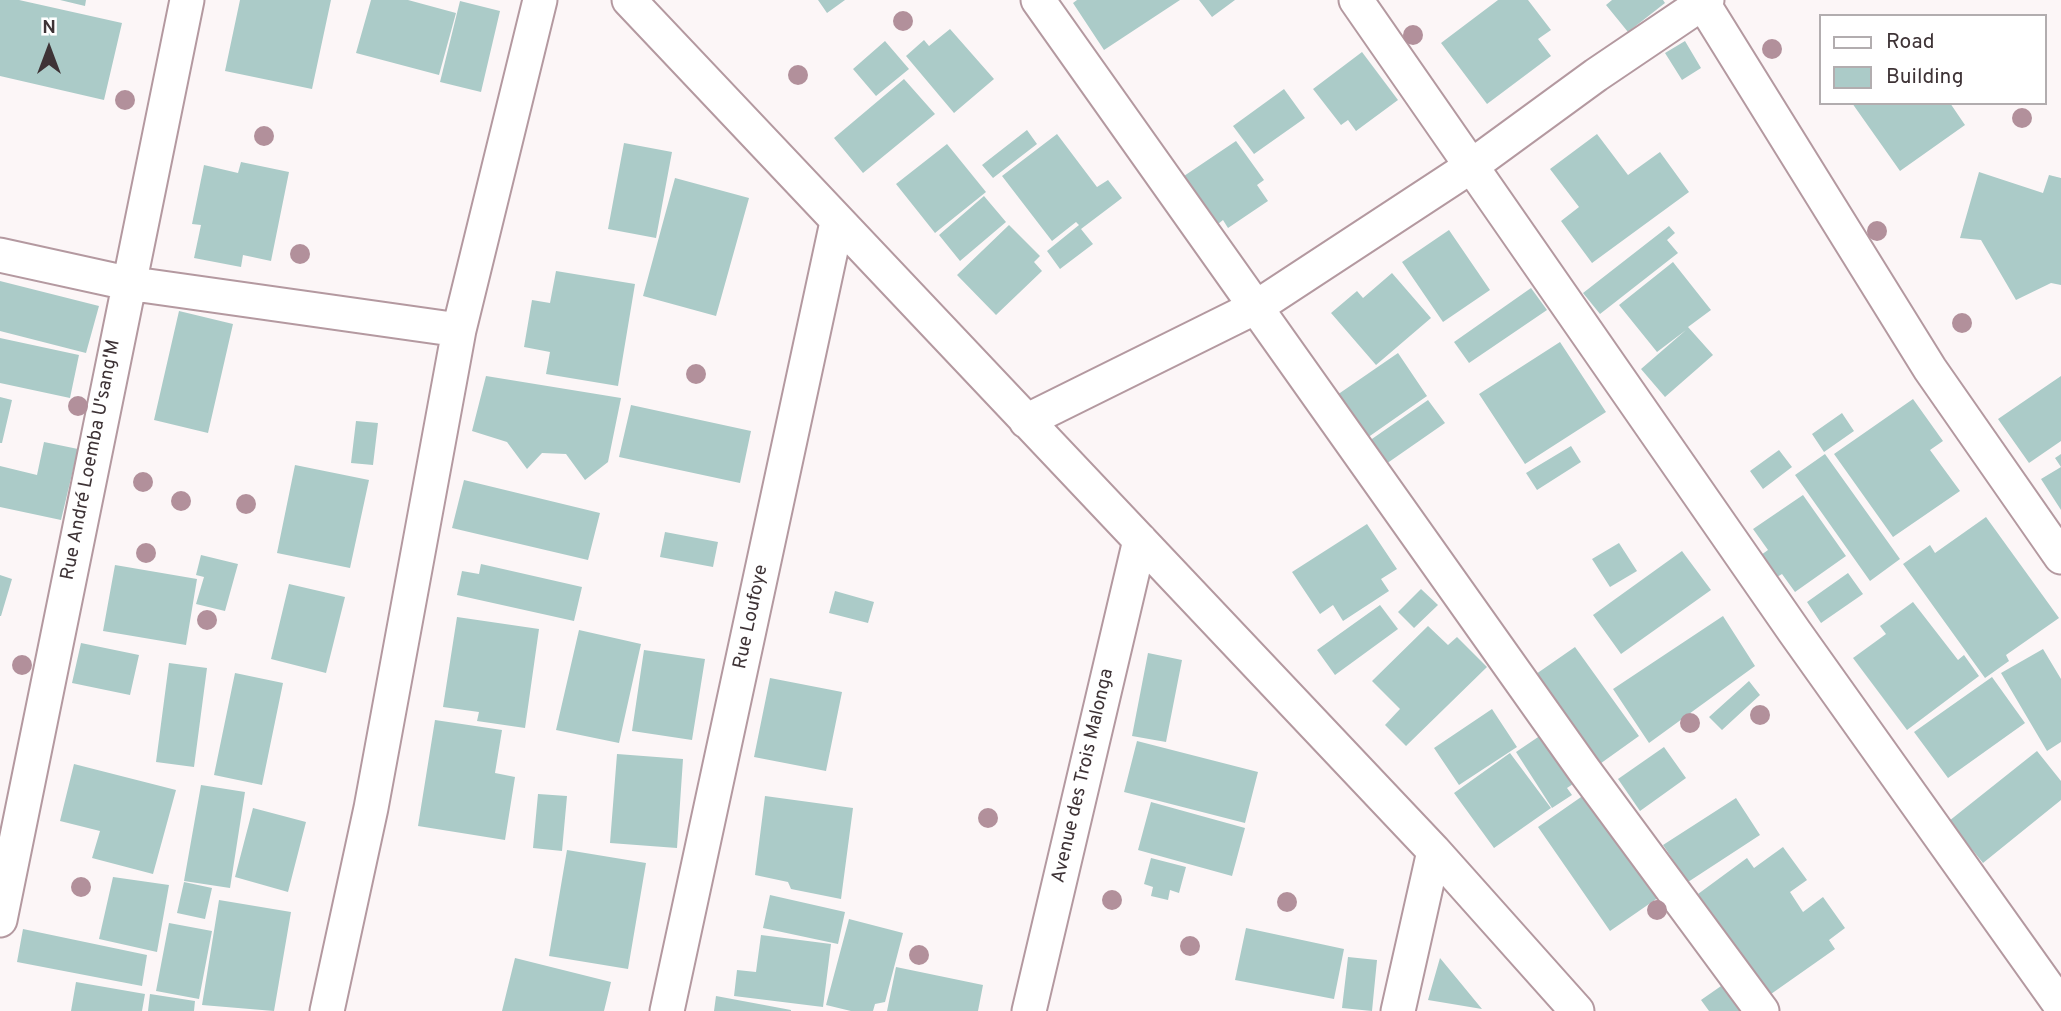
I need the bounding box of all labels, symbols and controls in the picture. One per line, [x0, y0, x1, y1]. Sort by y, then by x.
north arrow [14, 14, 84, 84]
legend [1820, 14, 2047, 105]
text: N [42, 16, 56, 40]
text: Road [1886, 29, 1935, 56]
text: Building [1886, 64, 1964, 91]
street label: Rue André Loemba U'sang'M [57, 338, 127, 582]
street label: Rue Loufoye [730, 563, 774, 671]
street label: Avenue des Trois Malonga [1048, 667, 1120, 885]

